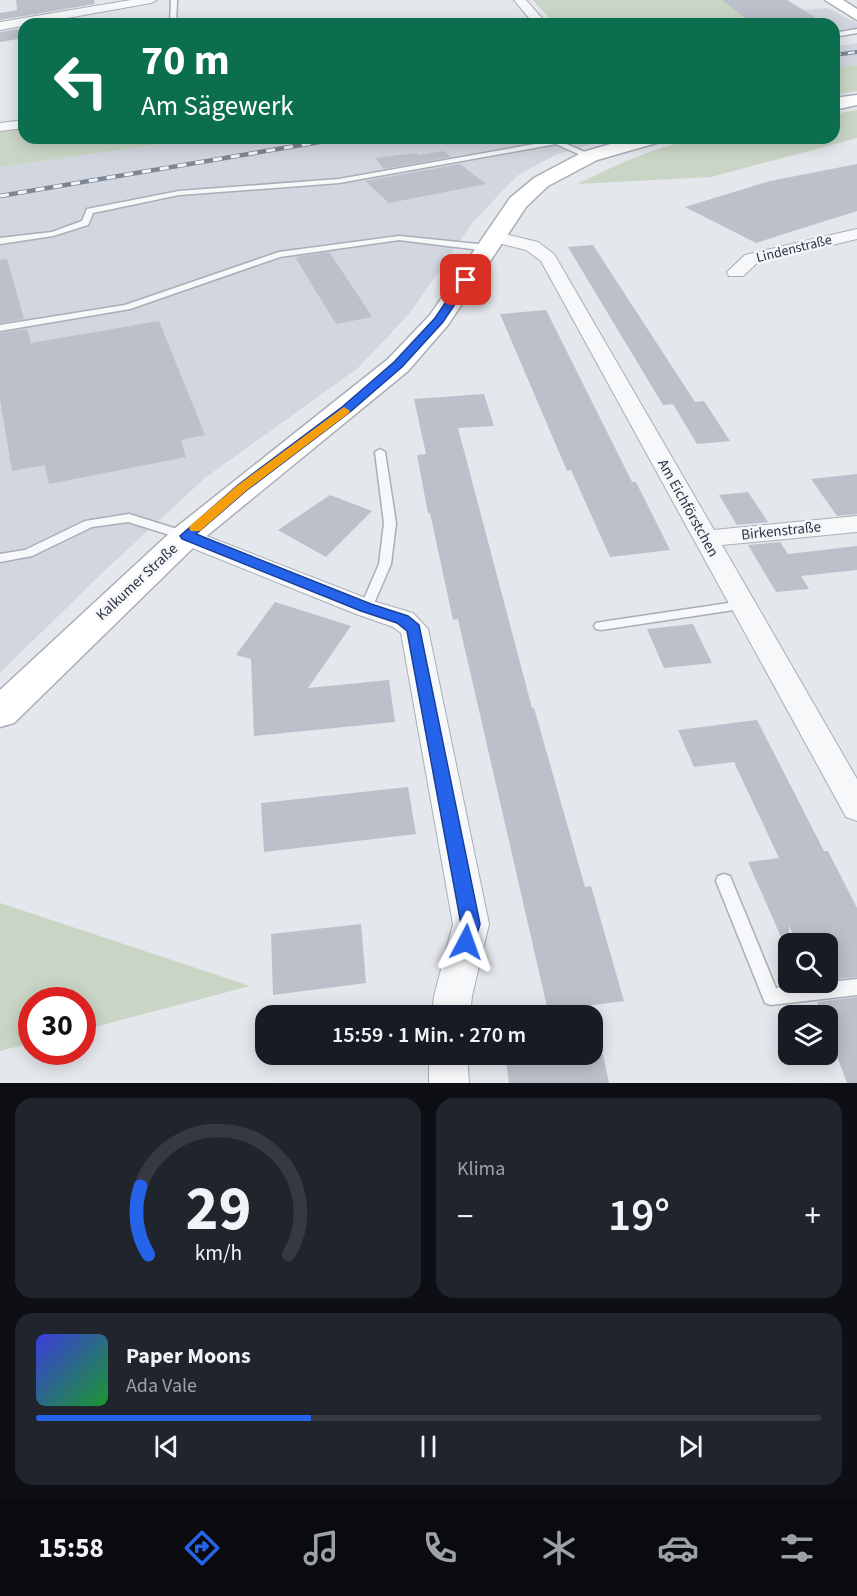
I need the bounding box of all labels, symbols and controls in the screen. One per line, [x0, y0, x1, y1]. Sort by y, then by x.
text: 70 m [141, 31, 230, 91]
icon: left [42, 42, 120, 120]
text: Am Sägewerk [141, 87, 294, 126]
street label: Lindenstraße [754, 230, 834, 268]
pin [440, 254, 491, 305]
icon: arrive [449, 263, 482, 296]
street label: Am Eichförstchen [652, 455, 724, 561]
street label: Birkenstraße [740, 516, 822, 546]
street label: Kalkumer Straße [92, 539, 182, 625]
position arrow [434, 910, 498, 974]
map controls [778, 933, 838, 1065]
button: search [778, 933, 838, 993]
speed limit sign: 30 [18, 987, 96, 1065]
button: layers [778, 1005, 838, 1065]
text: 15:59 · 1 Min. · 270 m [332, 1019, 526, 1051]
text: Klima [457, 1155, 505, 1183]
text: 29 [185, 1165, 251, 1254]
text: 19° [608, 1184, 670, 1248]
text: − [457, 1193, 473, 1240]
text: + [805, 1193, 821, 1240]
text: km/h [194, 1238, 242, 1269]
text: Paper Moons [126, 1340, 251, 1372]
text: Ada Vale [126, 1372, 197, 1400]
icon: previous [150, 1430, 183, 1463]
icon: pause [412, 1430, 445, 1463]
icon: next [674, 1430, 707, 1463]
icon: directions [181, 1527, 223, 1569]
icon: music [300, 1527, 342, 1569]
icon: phone [419, 1527, 461, 1569]
icon: climate [538, 1527, 580, 1569]
icon: car [657, 1527, 699, 1569]
icon: filters [776, 1527, 818, 1569]
text: 15:58 [39, 1529, 104, 1568]

